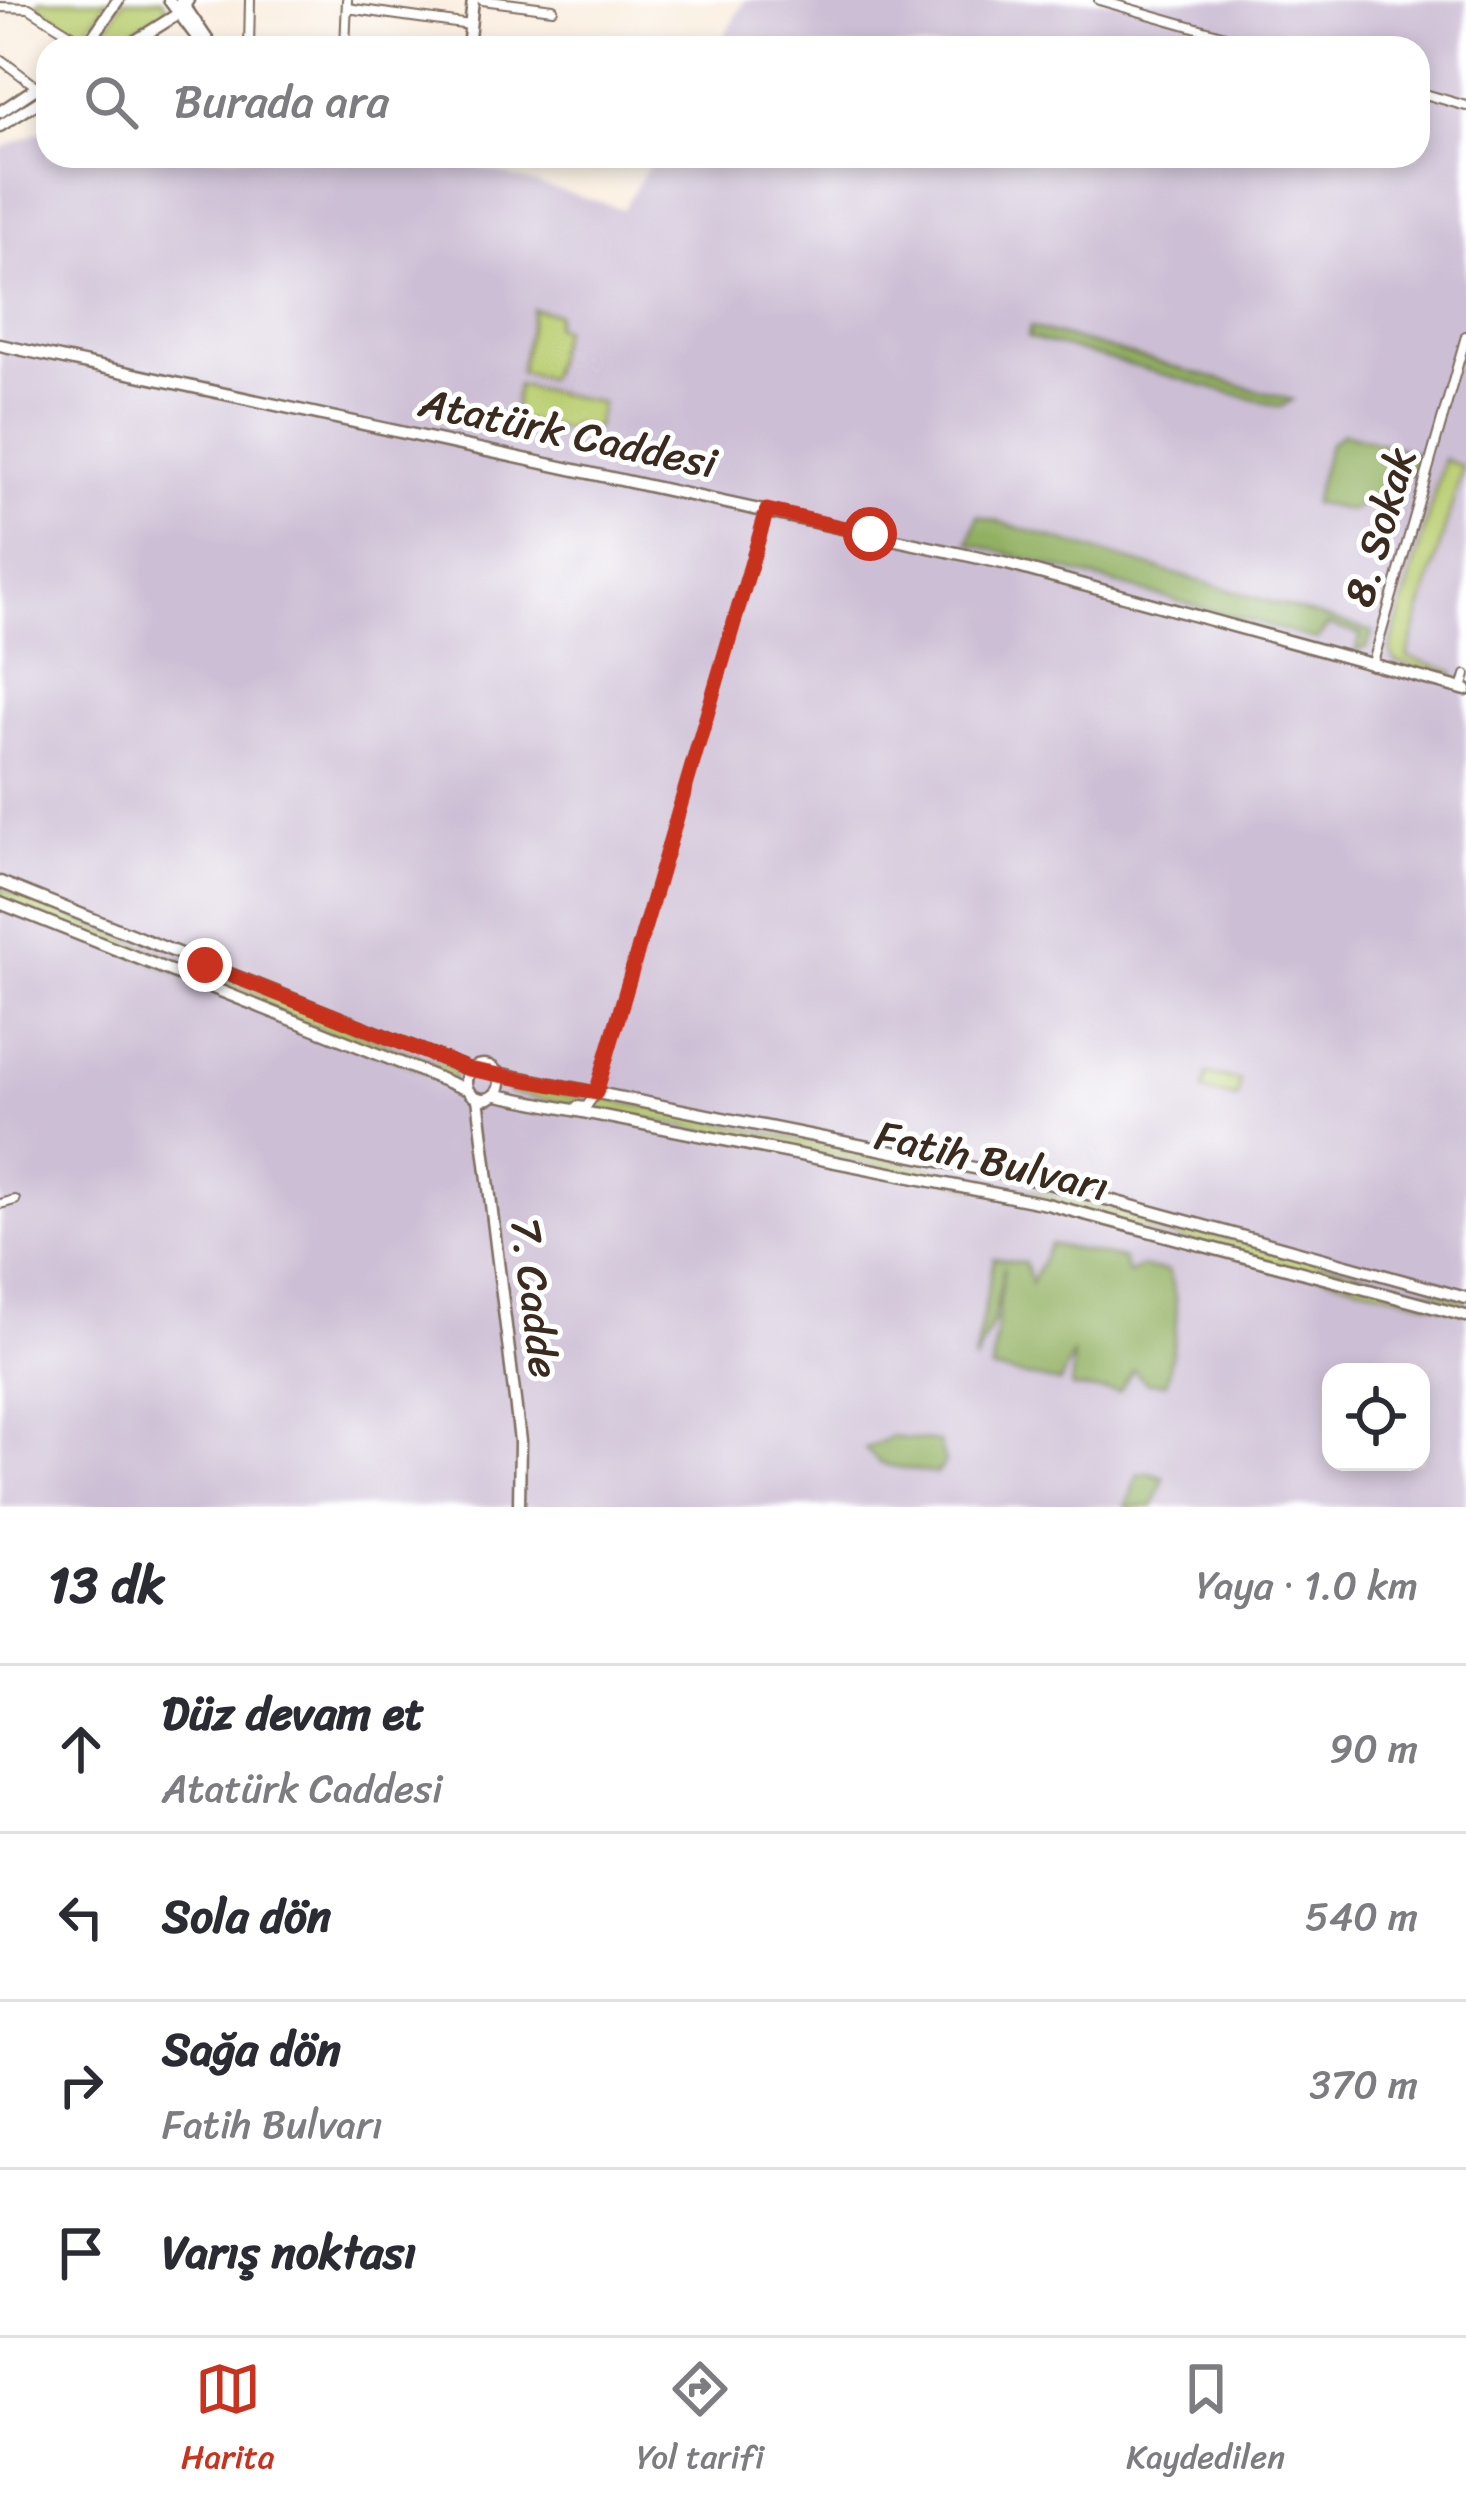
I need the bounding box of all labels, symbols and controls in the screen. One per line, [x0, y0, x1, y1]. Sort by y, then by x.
search box [36, 36, 1430, 168]
text: Burada ara [174, 62, 389, 142]
icon: search [78, 69, 144, 135]
street label: Atatürk Caddesi [411, 365, 725, 501]
street label: 8. Sokak [1322, 439, 1438, 615]
route start [843, 507, 897, 561]
route end [178, 938, 232, 992]
street label: Fatih Bulvarı [868, 1098, 1116, 1224]
street label: 7. Cadde [488, 1214, 582, 1382]
map controls [1322, 1363, 1430, 1471]
button: locate [1322, 1363, 1430, 1471]
text: 13 dk [48, 1540, 165, 1630]
text: Yaya · 1.0 km [1197, 1551, 1418, 1620]
text: Düz devam et [162, 1674, 424, 1754]
text: 90 m [1329, 1714, 1418, 1783]
icon: ahead [48, 1716, 114, 1782]
text: Atatürk Caddesi [162, 1754, 443, 1823]
text: Sola dön [162, 1877, 331, 1957]
text: 540 m [1305, 1882, 1418, 1951]
icon: left [48, 1884, 114, 1950]
text: Sağa dön [162, 2010, 341, 2090]
text: 370 m [1310, 2050, 1418, 2119]
icon: right [48, 2052, 114, 2118]
text: Fatih Bulvarı [162, 2090, 383, 2159]
text: Varış noktası [162, 2213, 416, 2293]
icon: arrive [48, 2220, 114, 2286]
tab: Harita [181, 2356, 275, 2486]
tab: Yol tarifi [637, 2356, 764, 2486]
tab: Kaydedilen [1126, 2356, 1285, 2486]

